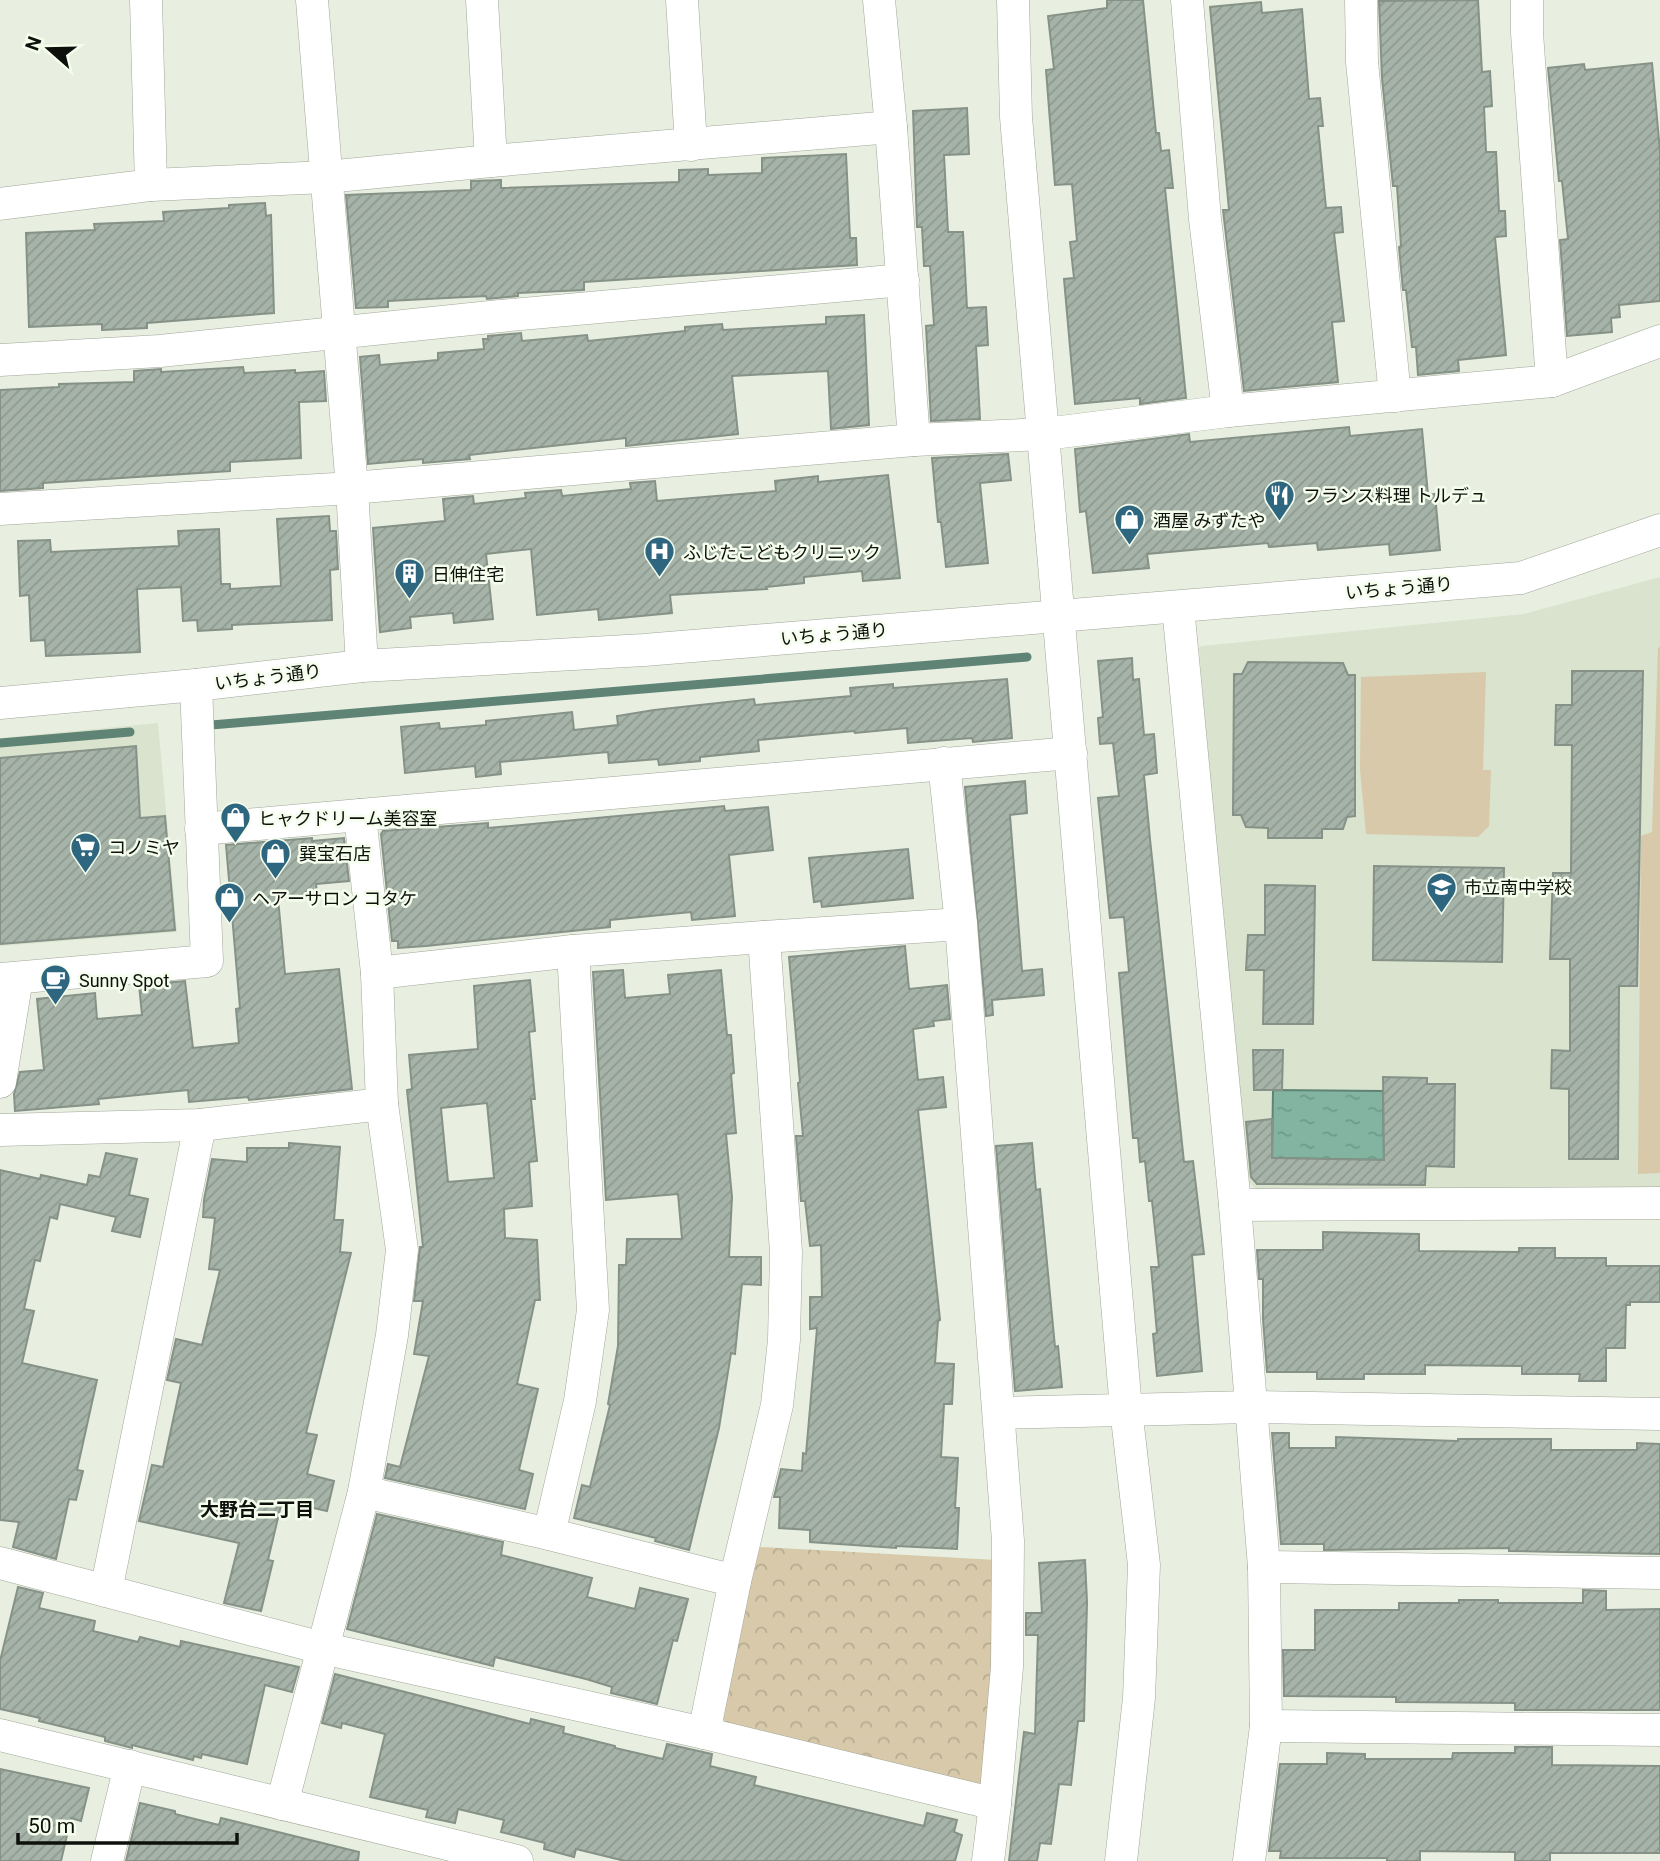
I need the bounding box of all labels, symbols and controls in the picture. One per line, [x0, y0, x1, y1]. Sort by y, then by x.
north arrow [14, 14, 84, 84]
text: N [20, 33, 47, 54]
restaurant icon: フランス料理 トルデュ [1263, 478, 1297, 522]
place label: フランス料理 トルデュ [1303, 485, 1487, 506]
shop icon: 酒屋 みずたや [1113, 503, 1147, 547]
place label: 酒屋 みずたや [1153, 510, 1265, 531]
hospital icon: ふじたこどもクリニック [643, 535, 677, 579]
place label: ふじたこどもクリニック [683, 542, 881, 563]
building icon: 日伸住宅 [392, 557, 426, 601]
place label: 日伸住宅 [432, 564, 504, 585]
street label: いちょう通り [1344, 573, 1454, 603]
street label: いちょう通り [779, 619, 889, 649]
street label: いちょう通り [213, 660, 323, 694]
shop icon: ヒャクドリーム美容室 [218, 801, 252, 845]
place label: ヒャクドリーム美容室 [258, 808, 437, 829]
supermarket icon: コノミヤ [68, 830, 102, 874]
shop icon: 巽宝石店 [259, 836, 293, 880]
place label: コノミヤ [108, 837, 180, 858]
place label: 巽宝石店 [299, 843, 371, 864]
school or university icon: 市立南中学校 [1424, 870, 1458, 914]
place label: 市立南中学校 [1464, 877, 1572, 898]
shop icon: ヘアーサロン コタケ [212, 881, 246, 925]
place label: ヘアーサロン コタケ [252, 888, 417, 909]
cafe icon: Sunny Spot [39, 963, 73, 1007]
place label: Sunny Spot [79, 970, 170, 991]
district label: 大野台二丁目 [200, 1498, 314, 1521]
scale bar [18, 1801, 236, 1845]
text: 50 m [28, 1814, 75, 1838]

